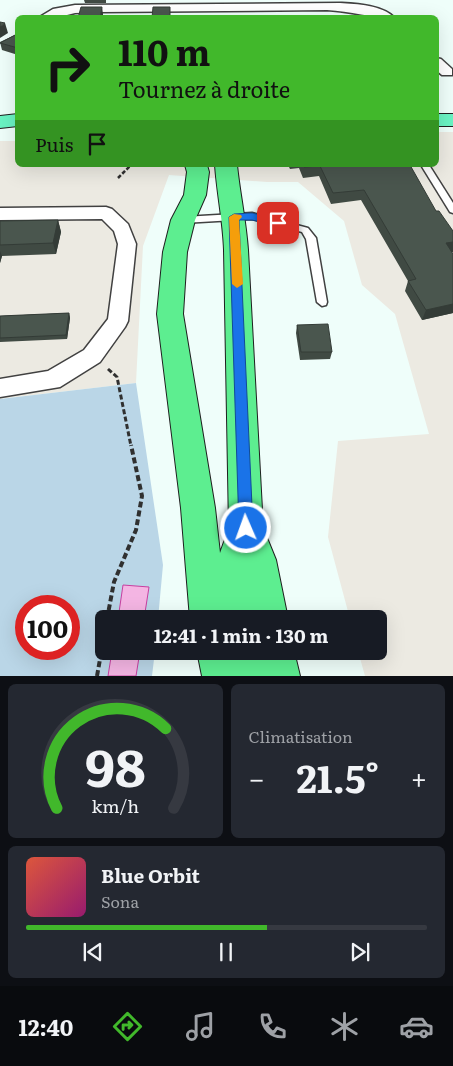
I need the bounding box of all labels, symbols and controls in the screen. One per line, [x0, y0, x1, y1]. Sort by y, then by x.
text: 110 m [118, 25, 210, 77]
icon: right [35, 35, 100, 100]
text: Tournez à droite [118, 72, 290, 105]
text: Puis [35, 130, 73, 158]
icon: arrive [83, 130, 111, 158]
pin [257, 202, 299, 244]
icon: arrive [264, 209, 292, 237]
position arrow [219, 501, 271, 553]
speed limit sign: 100 [15, 595, 80, 660]
text: 12:41 · 1 min · 130 m [154, 621, 328, 649]
text: Climatisation [249, 724, 353, 748]
text: 98 [85, 726, 146, 803]
text: 21.5° [296, 748, 379, 805]
text: − [249, 756, 265, 798]
text: + [411, 756, 427, 798]
text: km/h [91, 792, 139, 819]
text: Blue Orbit [101, 861, 200, 889]
text: Sona [101, 889, 139, 913]
icon: previous [79, 938, 107, 966]
icon: pause [212, 938, 240, 966]
icon: next [346, 938, 374, 966]
icon: directions [110, 1009, 145, 1044]
icon: music [183, 1009, 218, 1044]
icon: phone [255, 1009, 290, 1044]
icon: climate [327, 1009, 362, 1044]
icon: car [399, 1009, 434, 1044]
text: 12:40 [19, 1010, 73, 1043]

